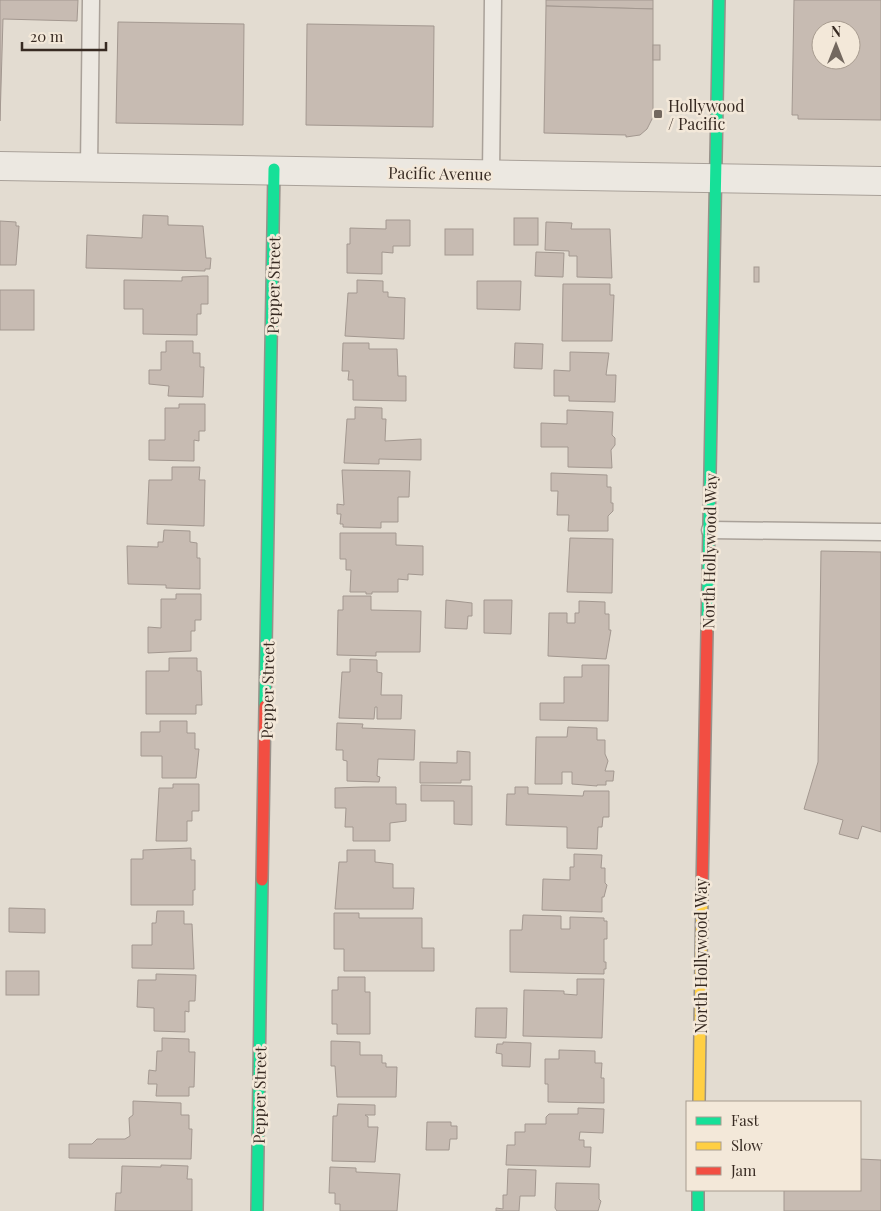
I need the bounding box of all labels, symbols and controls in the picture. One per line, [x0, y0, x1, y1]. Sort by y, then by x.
scale bar [22, 20, 106, 52]
north arrow [811, 20, 861, 70]
text: N [831, 22, 841, 41]
text: 20 m [30, 26, 64, 46]
place label: Hollywood / Pacific [668, 95, 745, 134]
marker: Hollywood / Pacific [652, 108, 664, 120]
street label: Pacific Avenue [388, 162, 492, 184]
street label: Pepper Street [262, 236, 284, 334]
street label: North Hollywood Way [697, 473, 721, 629]
street label: Pepper Street [256, 641, 278, 739]
street label: North Hollywood Way [690, 878, 711, 1034]
street label: Pepper Street [248, 1046, 270, 1144]
legend [686, 1101, 861, 1191]
text: Fast [731, 1110, 760, 1130]
text: Slow [731, 1135, 763, 1155]
text: Jam [730, 1160, 757, 1180]

